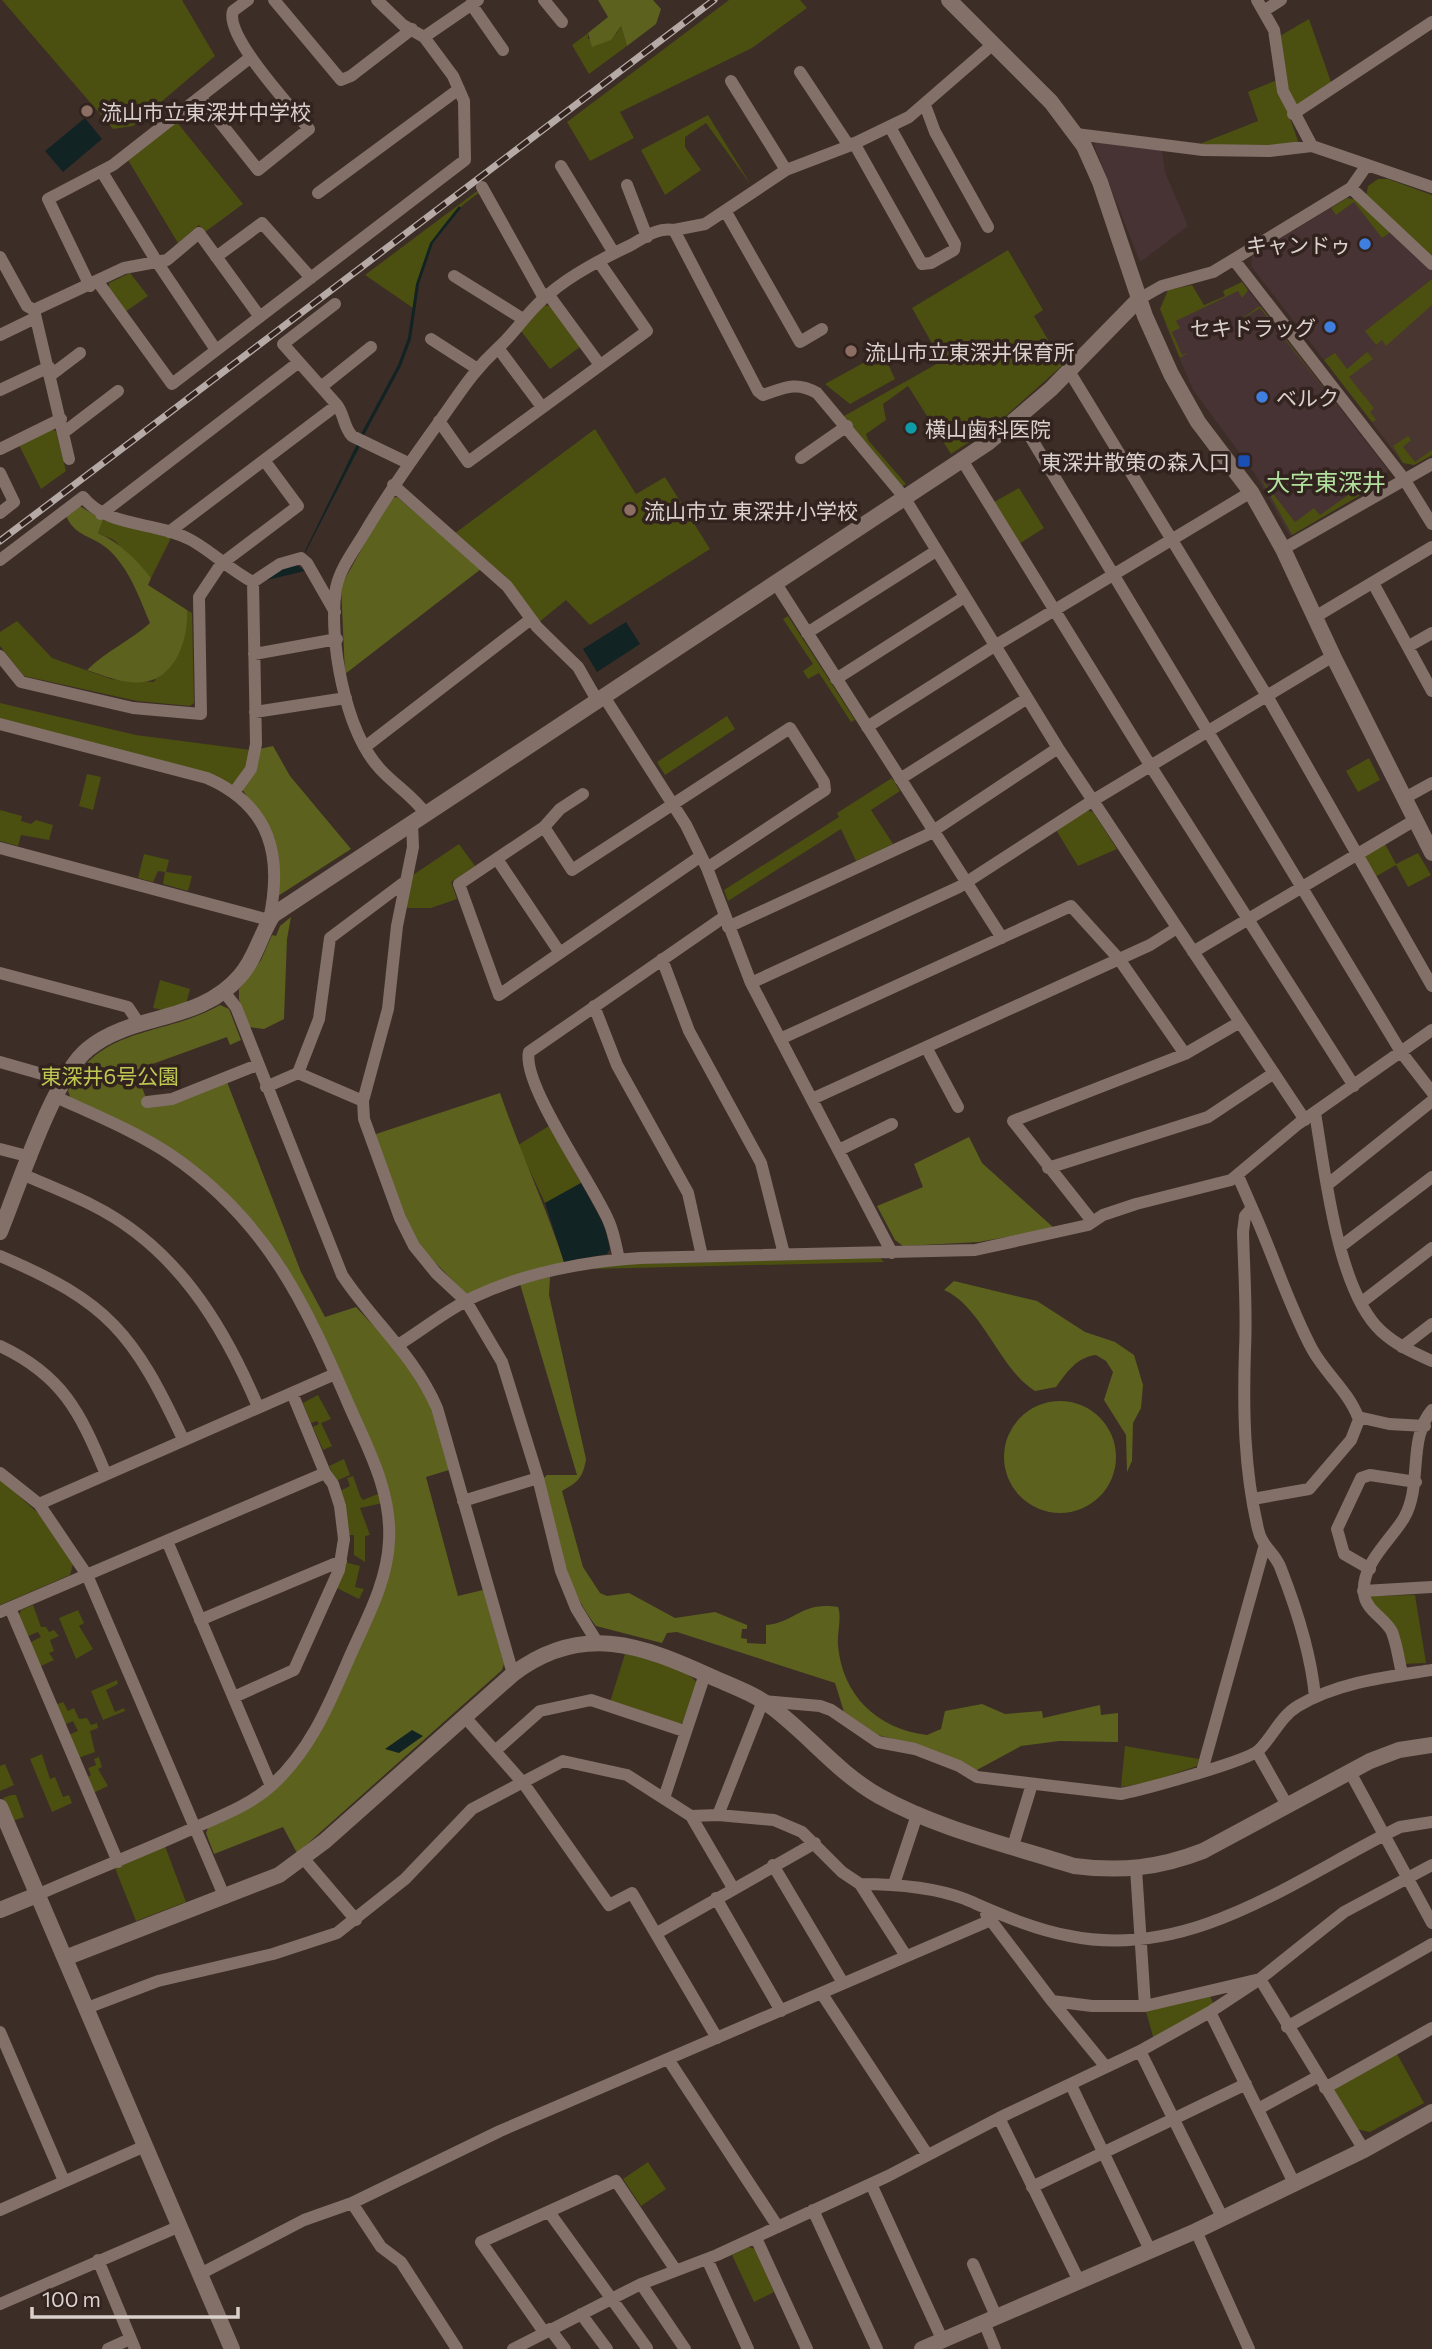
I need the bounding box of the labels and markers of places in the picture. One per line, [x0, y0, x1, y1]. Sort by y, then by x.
place label: 流山市立東深井中学校 [101, 99, 311, 124]
marker: 流山市立東深井中学校 [79, 103, 95, 119]
place label: キャンドゥ [1246, 232, 1351, 257]
marker: キャンドゥ [1357, 236, 1373, 252]
place label: セキドラッグ [1190, 315, 1316, 340]
marker: セキドラッグ [1322, 319, 1338, 335]
place label: 流山市立東深井保育所 [865, 339, 1075, 364]
marker: 流山市立東深井保育所 [843, 343, 859, 359]
place label: ベルク [1276, 385, 1339, 410]
marker: ベルク [1254, 389, 1270, 405]
place label: 横山歯科医院 [925, 416, 1051, 441]
marker: 横山歯科医院 [903, 420, 919, 436]
place label: 東深井散策の森入口 [1041, 449, 1230, 474]
marker: 東深井散策の森入口 [1236, 453, 1252, 469]
place label: 流山市立 東深井小学校 [644, 498, 858, 523]
marker: 流山市立 東深井小学校 [622, 502, 638, 518]

